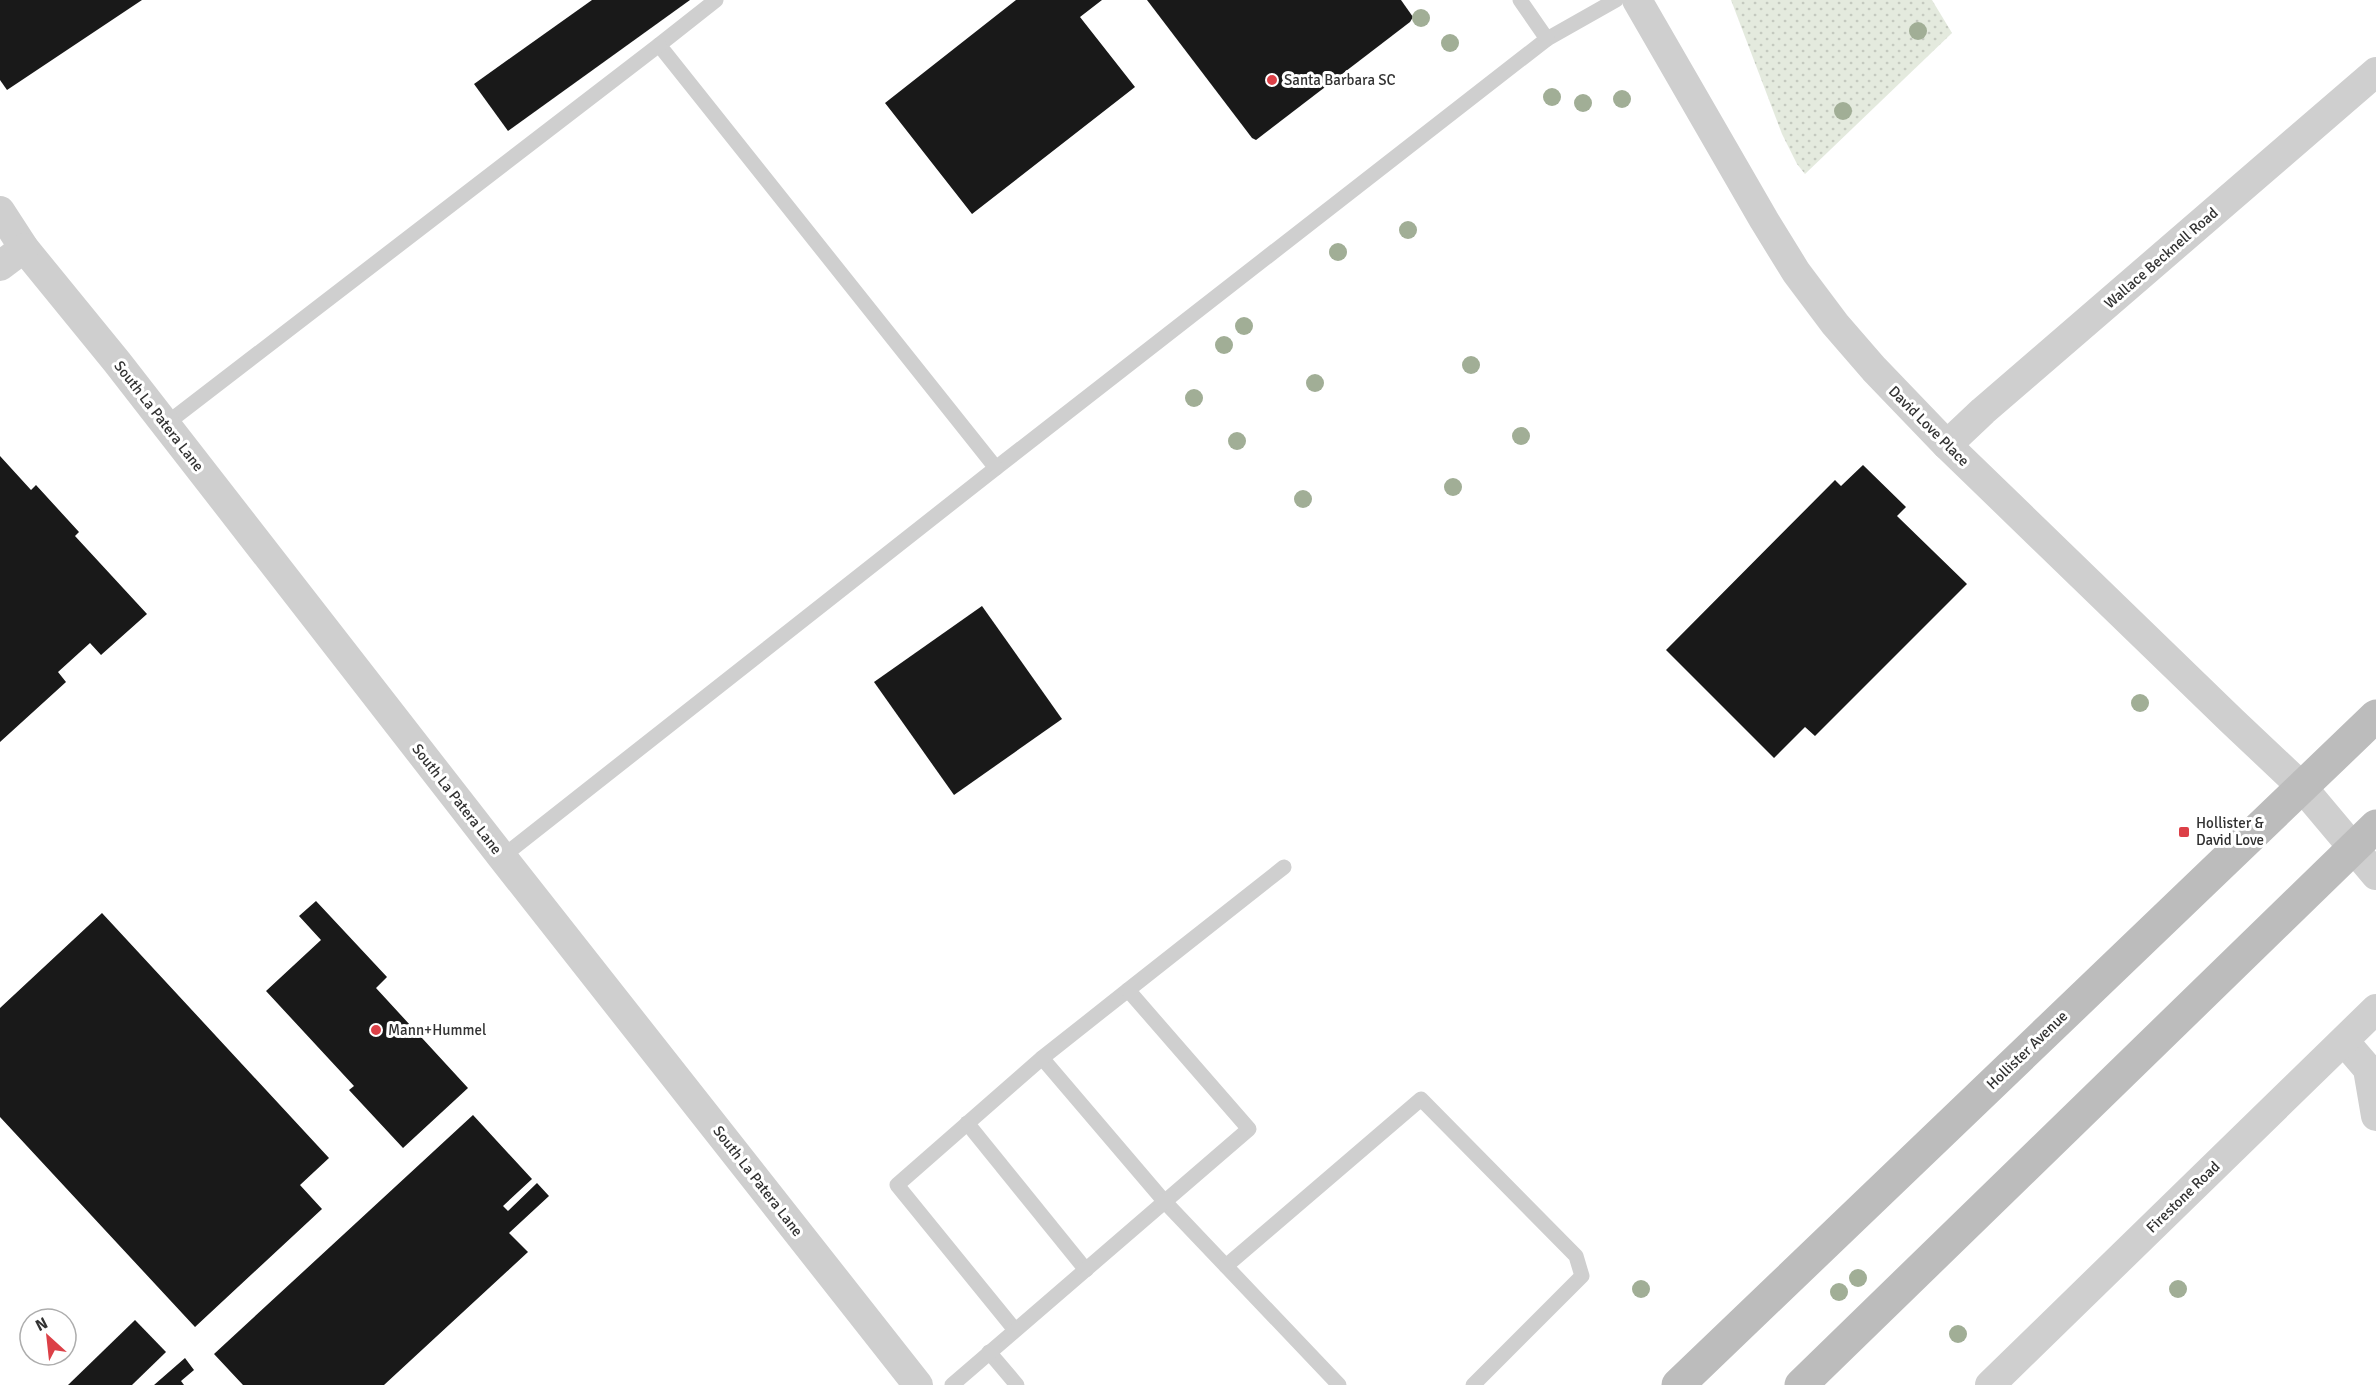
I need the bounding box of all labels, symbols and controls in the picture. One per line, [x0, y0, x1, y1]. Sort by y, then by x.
place label: Santa Barbara SC [1284, 71, 1396, 89]
marker: Santa Barbara SC [1265, 73, 1279, 87]
street label: Wallace Becknell Road [2100, 204, 2222, 312]
street label: South La Patera Lane [110, 357, 208, 475]
street label: David Love Place [1885, 382, 1973, 470]
street label: South La Patera Lane [408, 740, 506, 858]
place label: Hollister & David Love [2196, 814, 2265, 849]
marker: Hollister & David Love [2177, 825, 2191, 839]
street label: Hollister Avenue [1983, 1007, 2071, 1093]
place label: Mann+Hummel [388, 1021, 486, 1039]
marker: Mann+Hummel [369, 1023, 383, 1037]
street label: South La Patera Lane [709, 1122, 807, 1240]
street label: Firestone Road [2143, 1157, 2224, 1237]
north arrow [18, 1307, 78, 1367]
text: N [32, 1313, 51, 1336]

